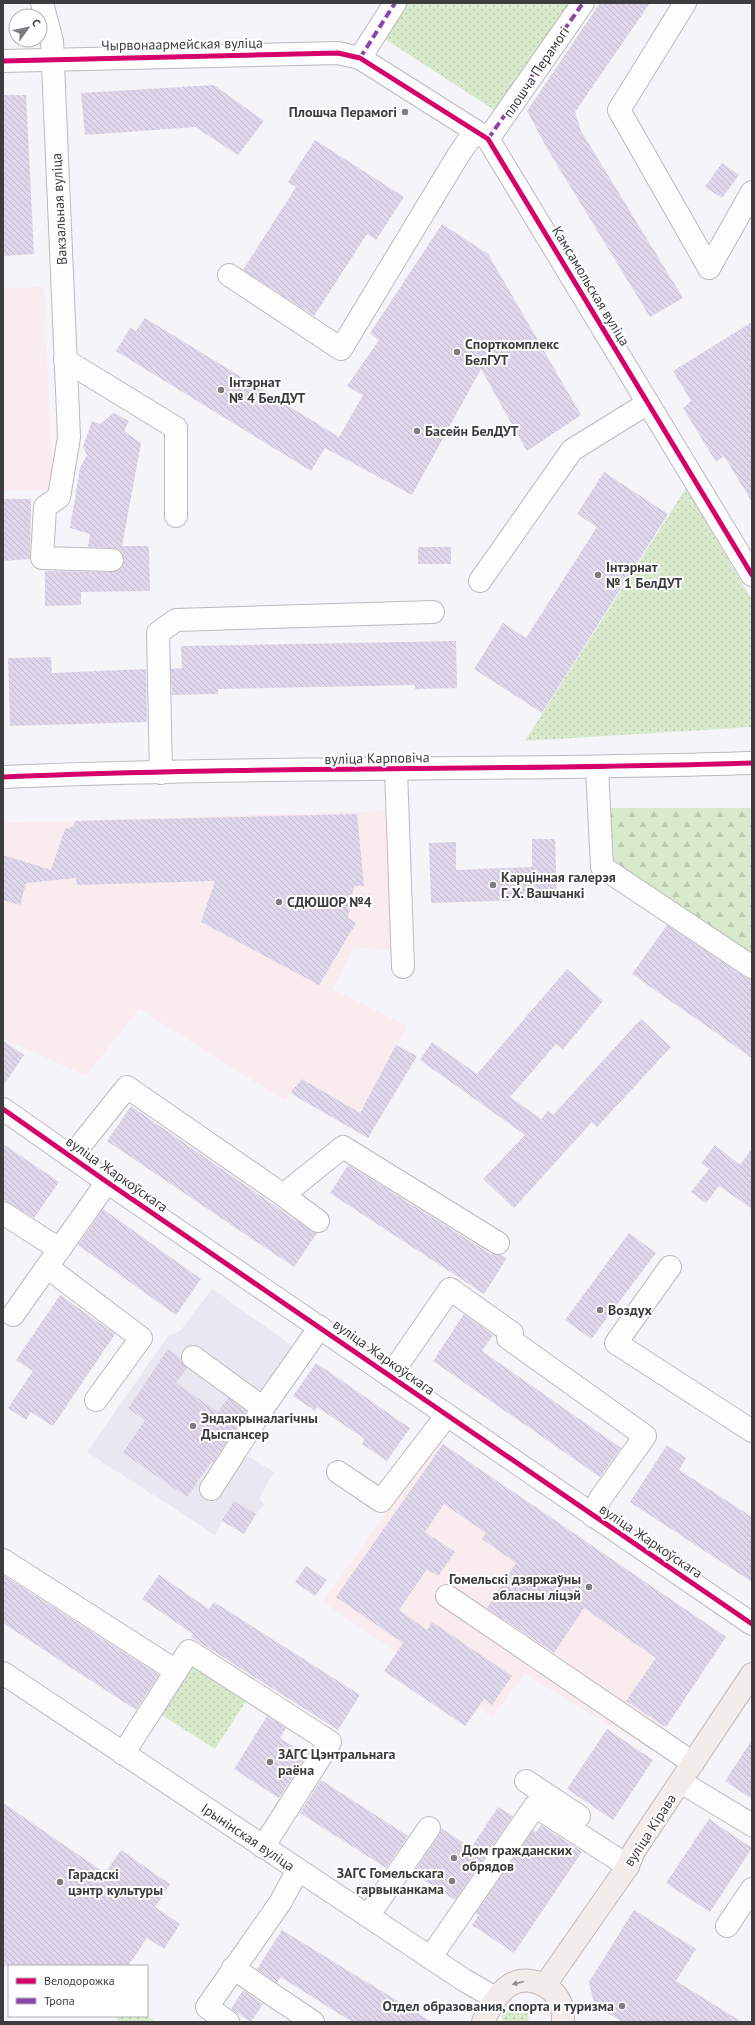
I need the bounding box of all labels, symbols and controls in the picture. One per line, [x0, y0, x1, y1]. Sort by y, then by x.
north arrow [8, 8, 48, 48]
text: С [29, 16, 44, 29]
street label: плошча Перамогі [499, 23, 573, 121]
street label: Чырвонаармейская вуліца [101, 34, 263, 54]
place label: Плошча Перамогі [289, 103, 397, 121]
marker: Плошча Перамогі [400, 107, 410, 117]
street label: Вакзальная вуліца [47, 153, 71, 265]
street label: Камсамольская вуліца [548, 223, 634, 349]
place label: Спорткомплекс БелГУТ [465, 335, 559, 369]
marker: Спорткомплекс БелГУТ [452, 347, 462, 357]
place label: Інтэрнат № 4 БелДУТ [229, 373, 305, 407]
marker: Інтэрнат № 4 БелДУТ [216, 385, 226, 395]
place label: Басейн БелДУТ [425, 422, 518, 440]
marker: Басейн БелДУТ [412, 426, 422, 436]
place label: Інтэрнат № 1 БелДУТ [606, 558, 682, 592]
marker: Інтэрнат № 1 БелДУТ [593, 570, 603, 580]
street label: вуліца Карповіча [324, 748, 430, 768]
place label: Карцінная галерэя Г. Х. Вашчанкі [501, 868, 616, 902]
marker: Карцінная галерэя Г. Х. Вашчанкі [488, 880, 498, 890]
place label: СДЮШОР №4 [287, 893, 372, 911]
marker: СДЮШОР №4 [274, 897, 284, 907]
street label: вуліца Жаркоўскага [62, 1132, 172, 1216]
place label: Воздух [608, 1301, 652, 1319]
marker: Воздух [595, 1305, 605, 1315]
street label: вуліца Жаркоўскага [329, 1315, 439, 1399]
place label: Эндакрыналагічны Дыспансер [201, 1409, 318, 1443]
marker: Эндакрыналагічны Дыспансер [188, 1421, 198, 1431]
street label: вуліца Жаркоўскага [596, 1500, 706, 1582]
place label: Гомельскі дзяржаўны абласны ліцэй [449, 1570, 581, 1604]
marker: Гомельскі дзяржаўны абласны ліцэй [584, 1582, 594, 1592]
place label: ЗАГС Цэнтральнага раёна [278, 1745, 395, 1779]
marker: ЗАГС Цэнтральнага раёна [265, 1757, 275, 1767]
street label: вуліца Кірава [620, 1790, 680, 1870]
street label: Ірынінская вуліца [198, 1799, 298, 1875]
place label: Дом гражданских обрядов [462, 1841, 573, 1875]
marker: Дом гражданских обрядов [449, 1853, 459, 1863]
place label: ЗАГС Гомельскага гарвыканкама [337, 1864, 444, 1898]
place label: Гарадскі цэнтр культуры [68, 1865, 163, 1899]
marker: ЗАГС Гомельскага гарвыканкама [447, 1876, 457, 1886]
marker: Гарадскі цэнтр культуры [55, 1877, 65, 1887]
legend [8, 1965, 148, 2017]
text: Велодорожка [44, 1973, 115, 1988]
one-way arrow [512, 1980, 524, 1986]
text: Тропа [44, 1993, 75, 2008]
place label: Отдел образования, спорта и туризма [383, 1997, 614, 2015]
marker: Отдел образования, спорта и туризма [617, 2001, 627, 2011]

